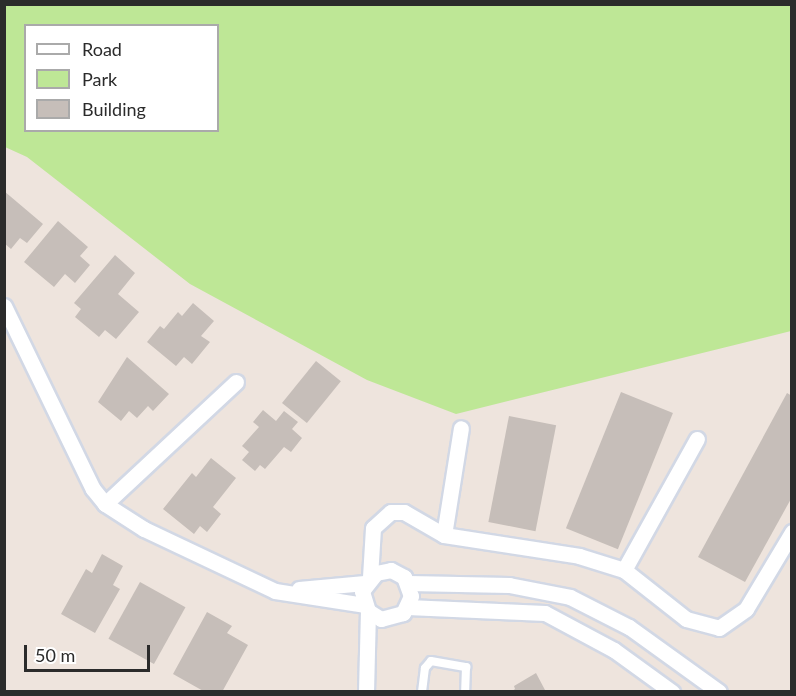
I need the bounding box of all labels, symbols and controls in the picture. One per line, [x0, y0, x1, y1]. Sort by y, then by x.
legend [24, 24, 219, 132]
text: Road [82, 38, 122, 60]
text: Park [82, 68, 117, 90]
text: Building [82, 98, 146, 120]
scale bar [27, 633, 153, 671]
text: 50 m [35, 644, 75, 666]

